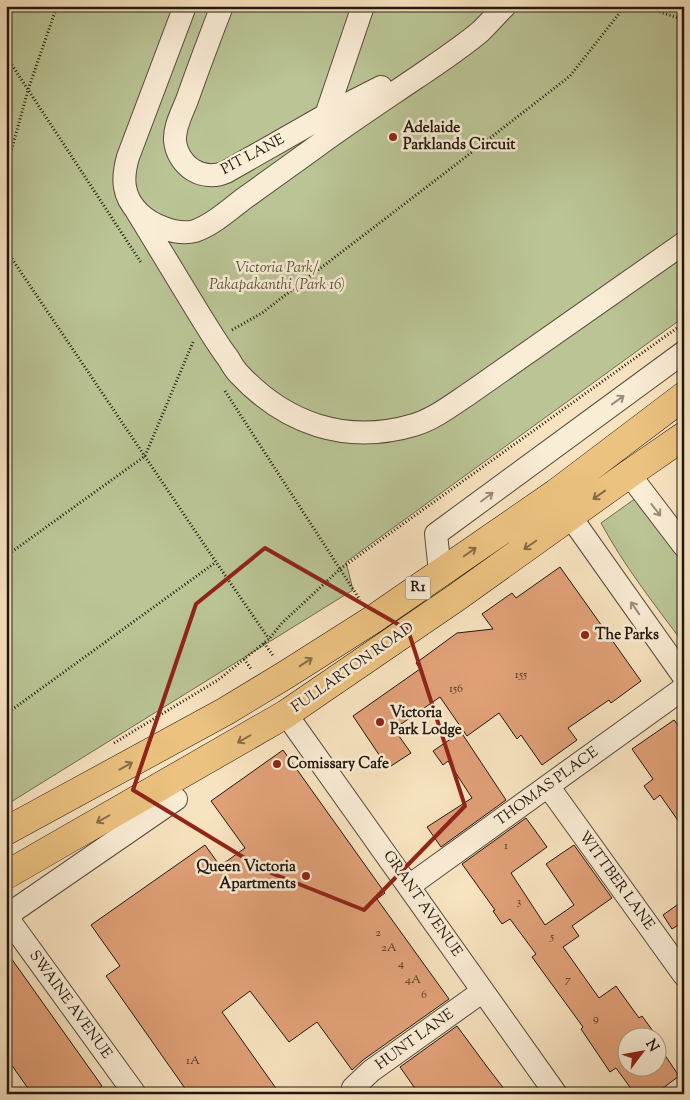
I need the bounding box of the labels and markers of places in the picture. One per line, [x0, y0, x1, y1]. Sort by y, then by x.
place label: Adelaide Parklands Circuit [403, 118, 516, 156]
marker: Adelaide Parklands Circuit [387, 131, 399, 143]
place label: The Parks [595, 625, 659, 646]
marker: The Parks [579, 629, 591, 641]
place label: Victoria Park Lodge [390, 703, 462, 741]
marker: Victoria Park Lodge [374, 716, 386, 728]
place label: Comissary Cafe [287, 754, 389, 775]
marker: Comissary Cafe [271, 758, 283, 770]
place label: Queen Victoria Apartments [196, 857, 296, 895]
marker: Queen Victoria Apartments [300, 870, 312, 882]

